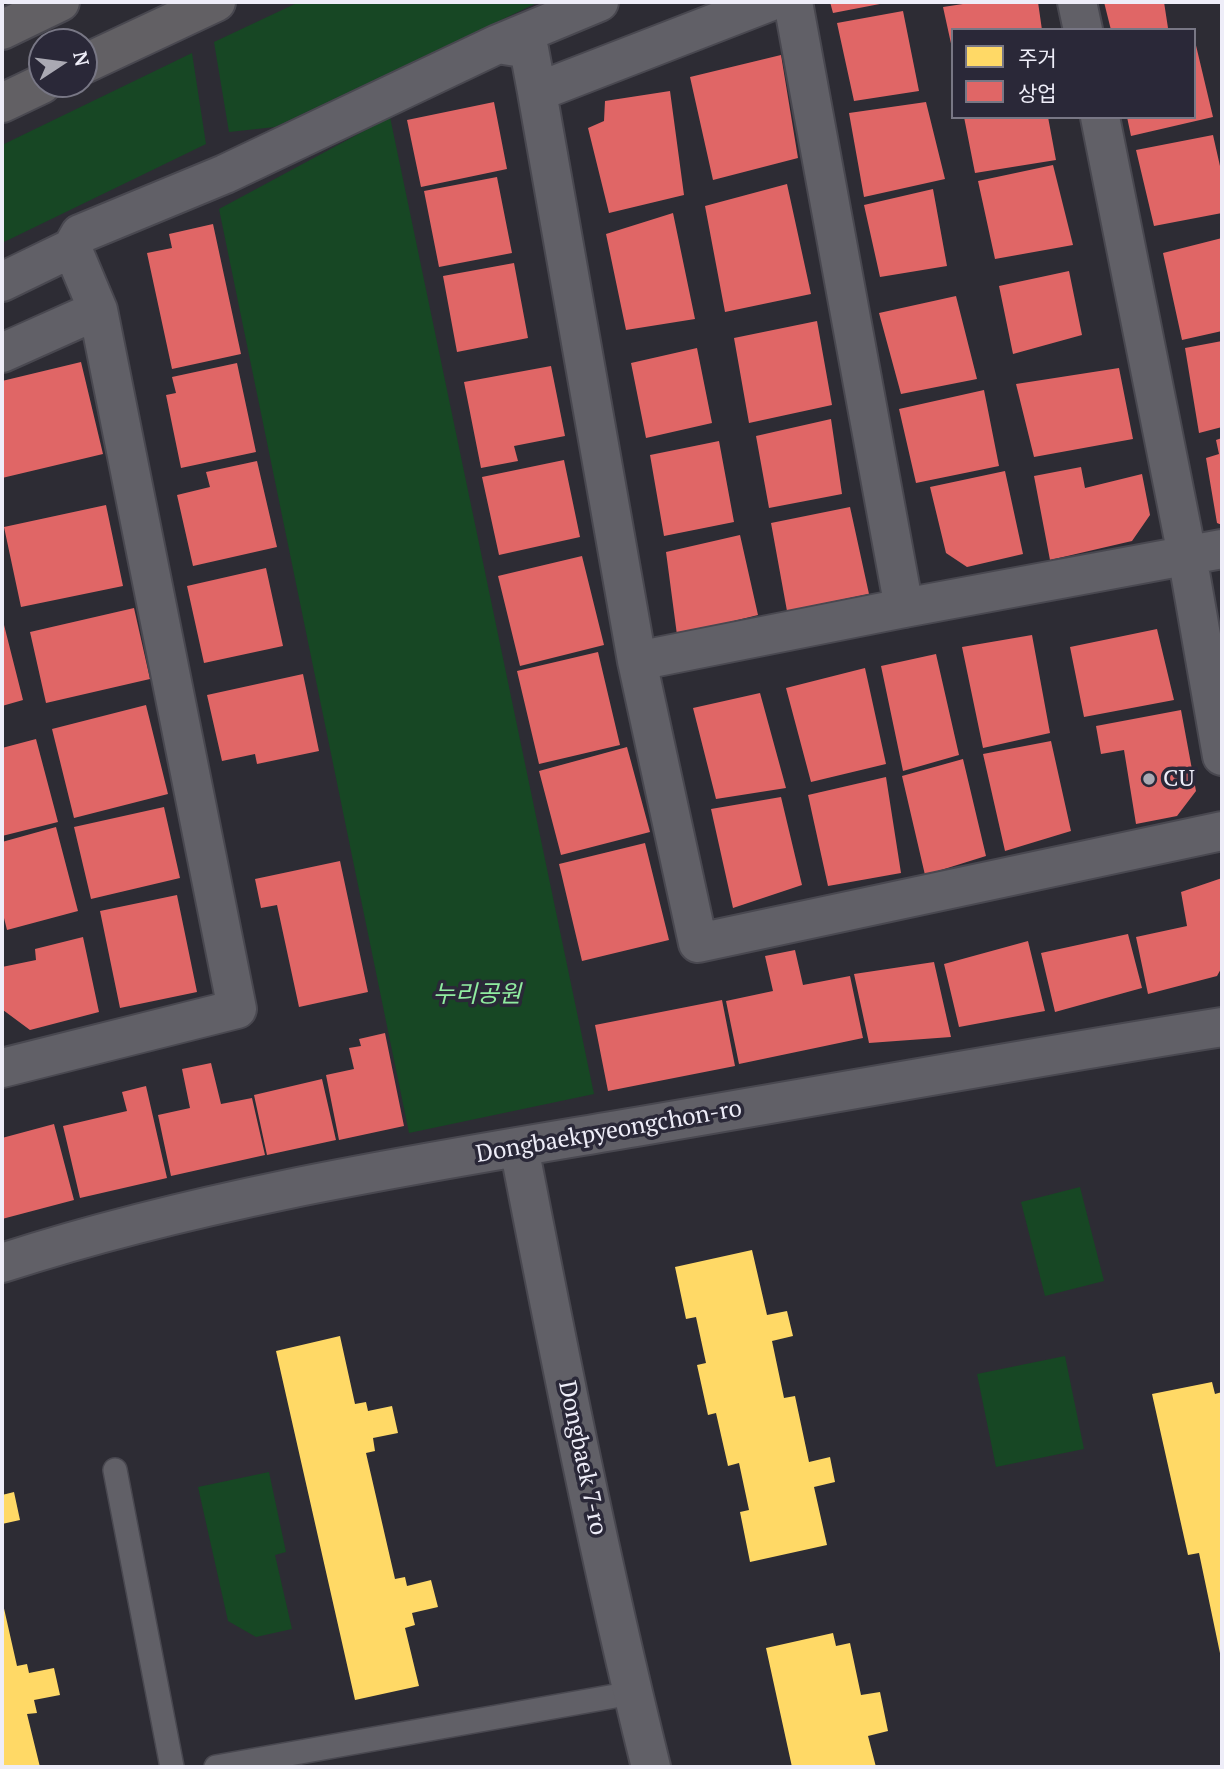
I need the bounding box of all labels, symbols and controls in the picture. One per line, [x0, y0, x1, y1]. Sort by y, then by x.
north arrow [28, 28, 98, 98]
legend [951, 28, 1196, 119]
text: 주거 [1018, 44, 1057, 72]
text: N [68, 49, 96, 68]
text: 상업 [1018, 79, 1057, 107]
place label: CU [1163, 765, 1195, 793]
marker: CU [1141, 771, 1157, 787]
park label: 누리공원 [433, 981, 521, 1009]
street label: Dongbaekpyeongchon-ro [474, 1094, 744, 1170]
street label: Dongbaek 7-ro [552, 1378, 612, 1538]

